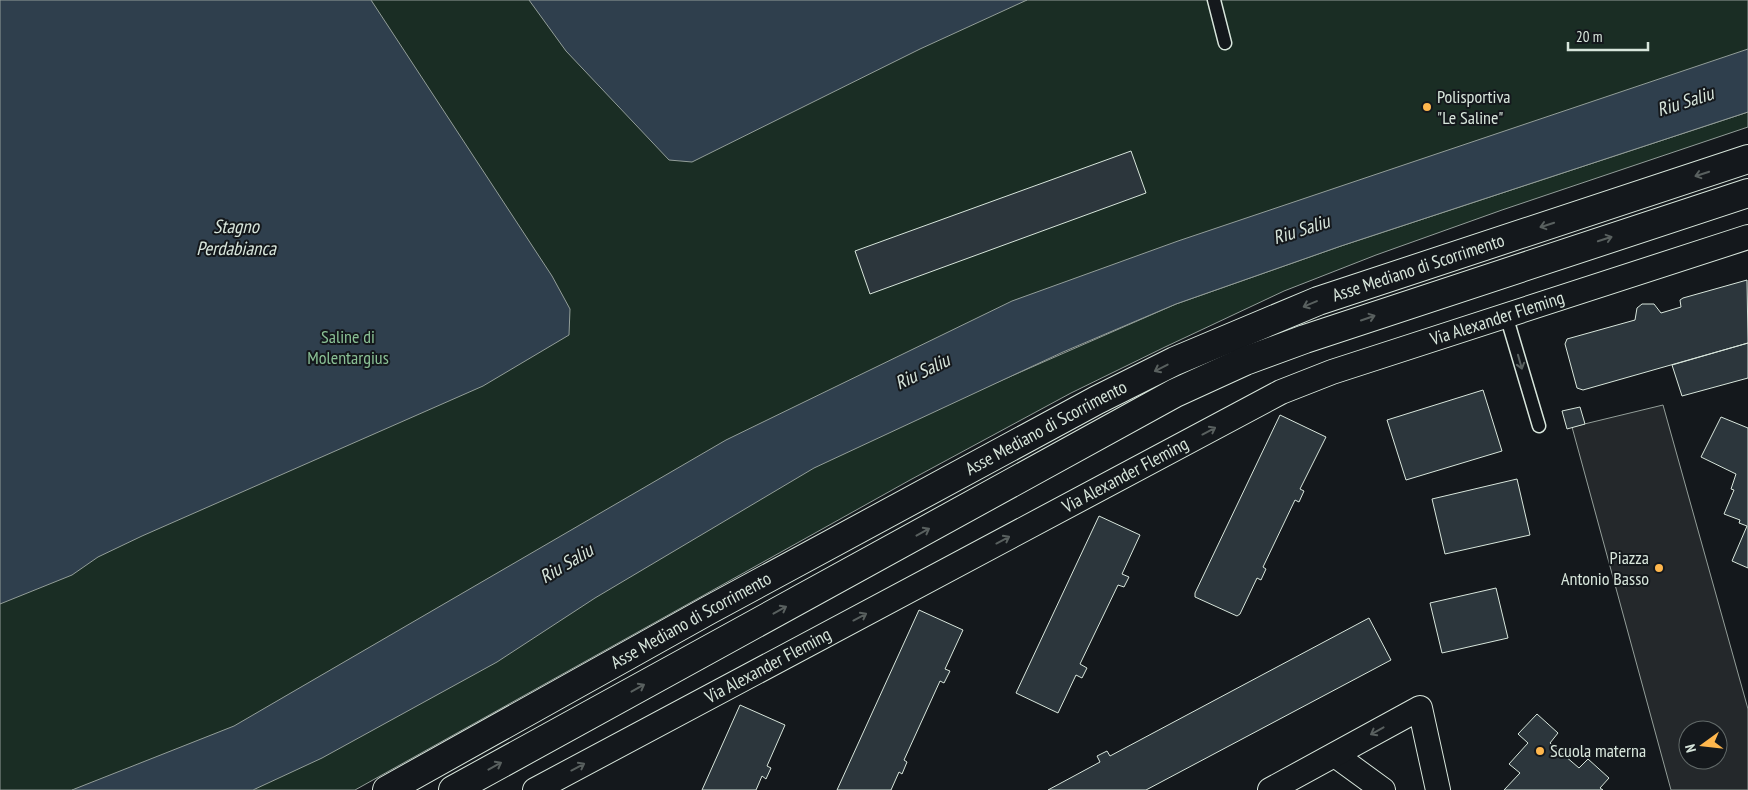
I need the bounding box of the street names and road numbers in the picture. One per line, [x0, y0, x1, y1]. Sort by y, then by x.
street label: Asse Mediano di Scorrimento [1329, 228, 1507, 307]
street label: Via Alexander Fleming [1426, 285, 1567, 351]
street label: Asse Mediano di Scorrimento [961, 375, 1131, 480]
street label: Via Alexander Fleming [1057, 432, 1192, 518]
street label: Asse Mediano di Scorrimento [606, 566, 775, 674]
street label: Via Alexander Fleming [700, 622, 835, 709]

